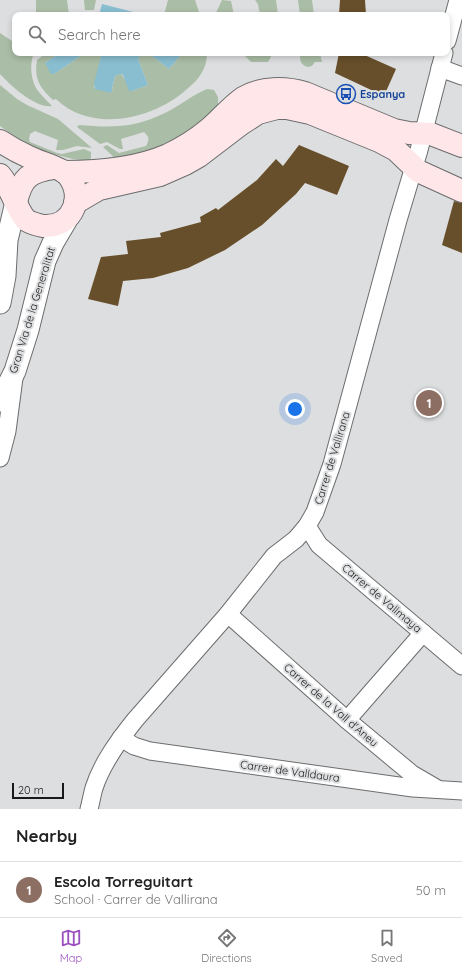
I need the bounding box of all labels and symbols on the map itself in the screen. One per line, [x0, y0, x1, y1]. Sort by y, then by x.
bus stop icon: Espanya [335, 83, 357, 105]
place label: Espanya [360, 87, 405, 101]
street label: Gran Via de la Generalitat [6, 245, 58, 375]
pin: 1 [416, 388, 442, 418]
your location [285, 399, 305, 419]
street label: Carrer de Vallirana [311, 410, 353, 506]
street label: Carrer de Vallmaya [339, 561, 425, 635]
street label: Carrer de la Vall d'Aneu [281, 660, 381, 750]
street label: Carrer de Valldaura [239, 757, 341, 785]
scale bar [12, 781, 64, 800]

